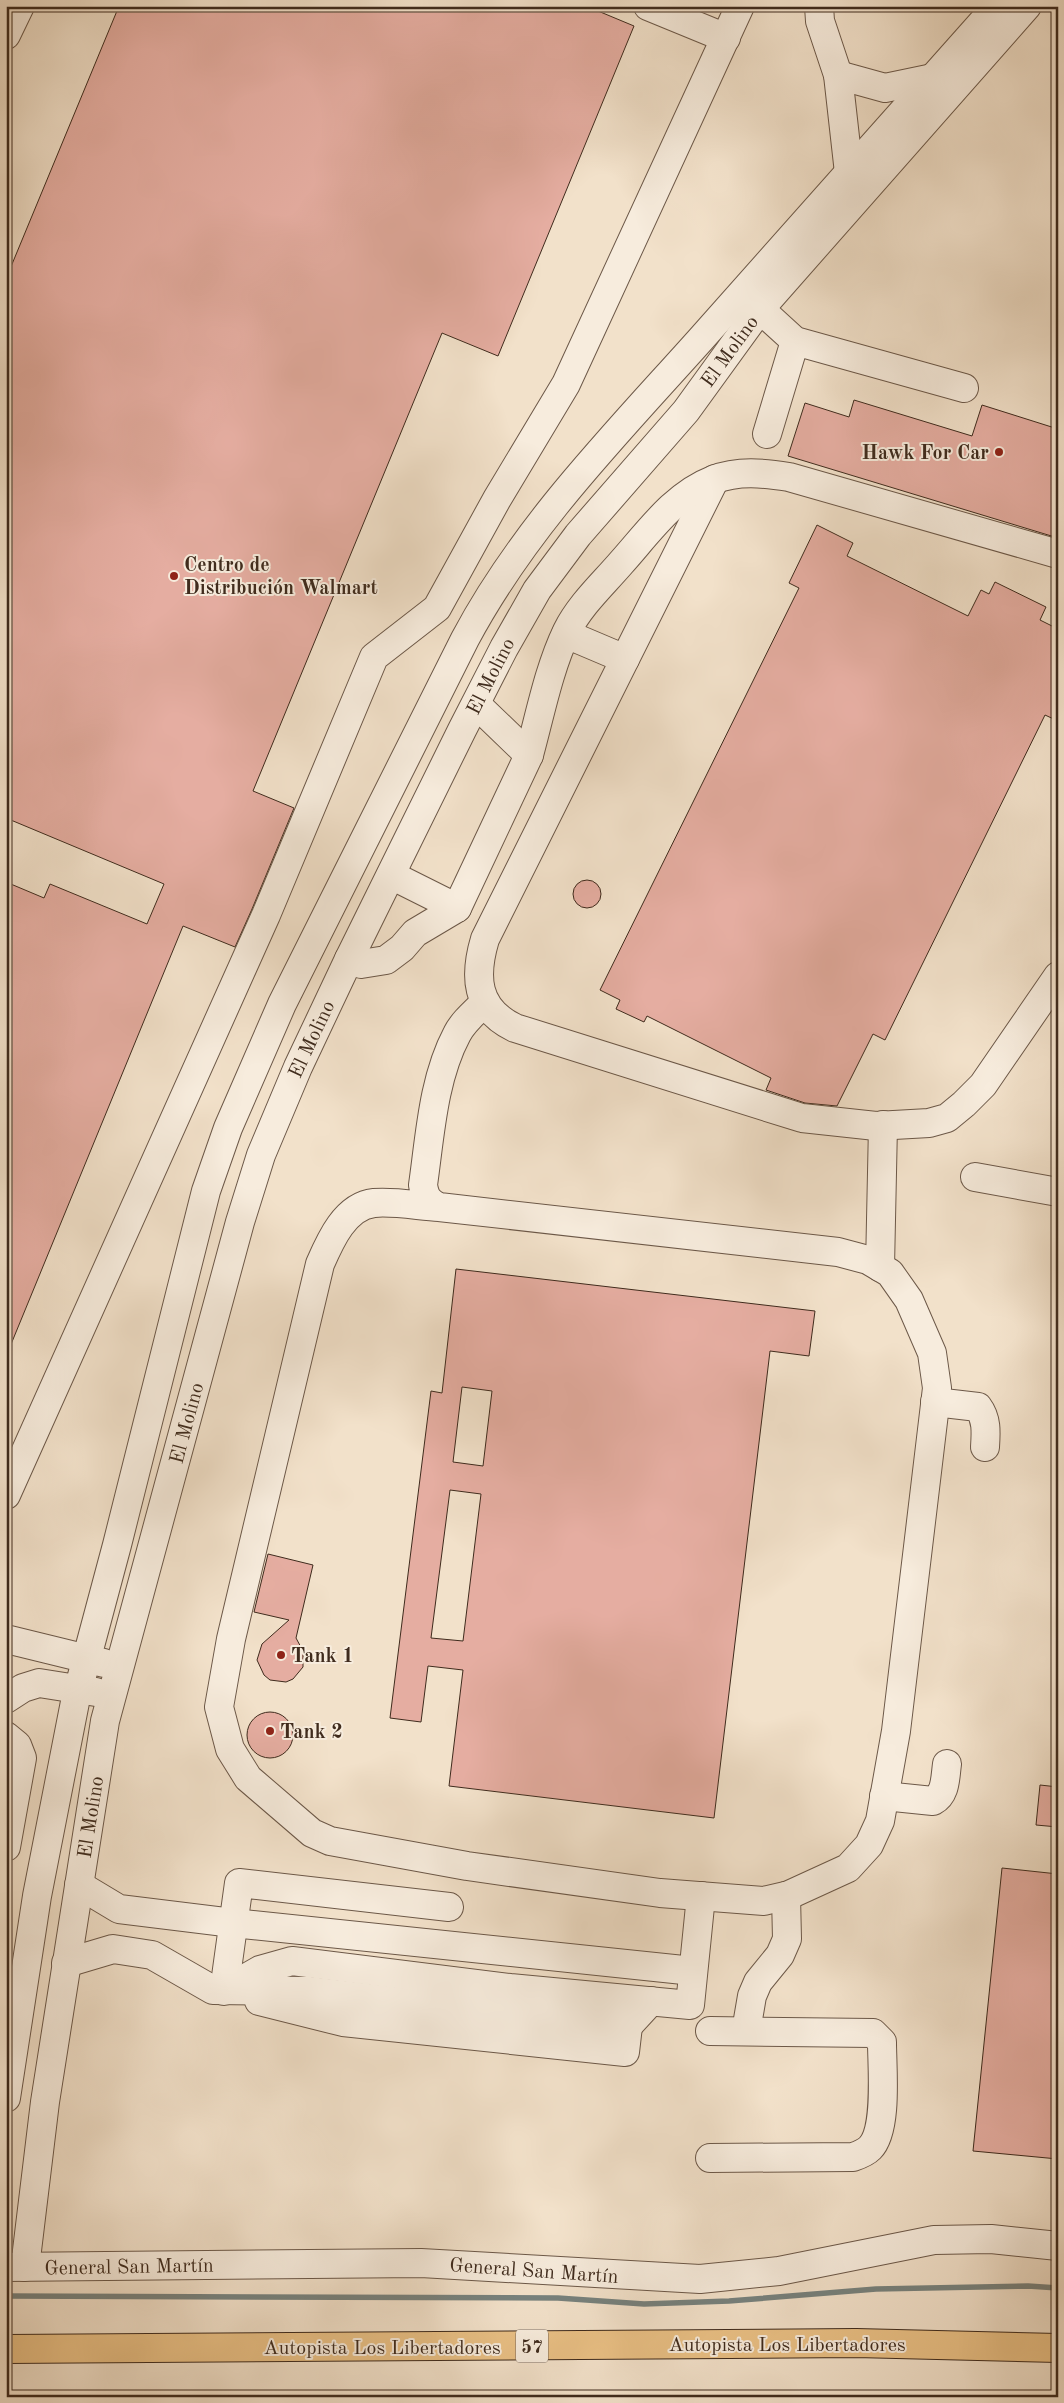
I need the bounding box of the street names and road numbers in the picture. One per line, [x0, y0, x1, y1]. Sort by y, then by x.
street label: El Molino [698, 313, 763, 392]
street label: El Molino [464, 635, 520, 718]
street label: El Molino [286, 998, 339, 1082]
street label: El Molino [168, 1381, 208, 1466]
street label: El Molino [76, 1775, 108, 1860]
street label: General San Martín [449, 2256, 619, 2288]
street label: General San Martín [44, 2257, 214, 2279]
road number: 57 [516, 2330, 548, 2362]
street label: Autopista Los Libertadores [668, 2336, 906, 2356]
street label: Autopista Los Libertadores [263, 2339, 501, 2359]

